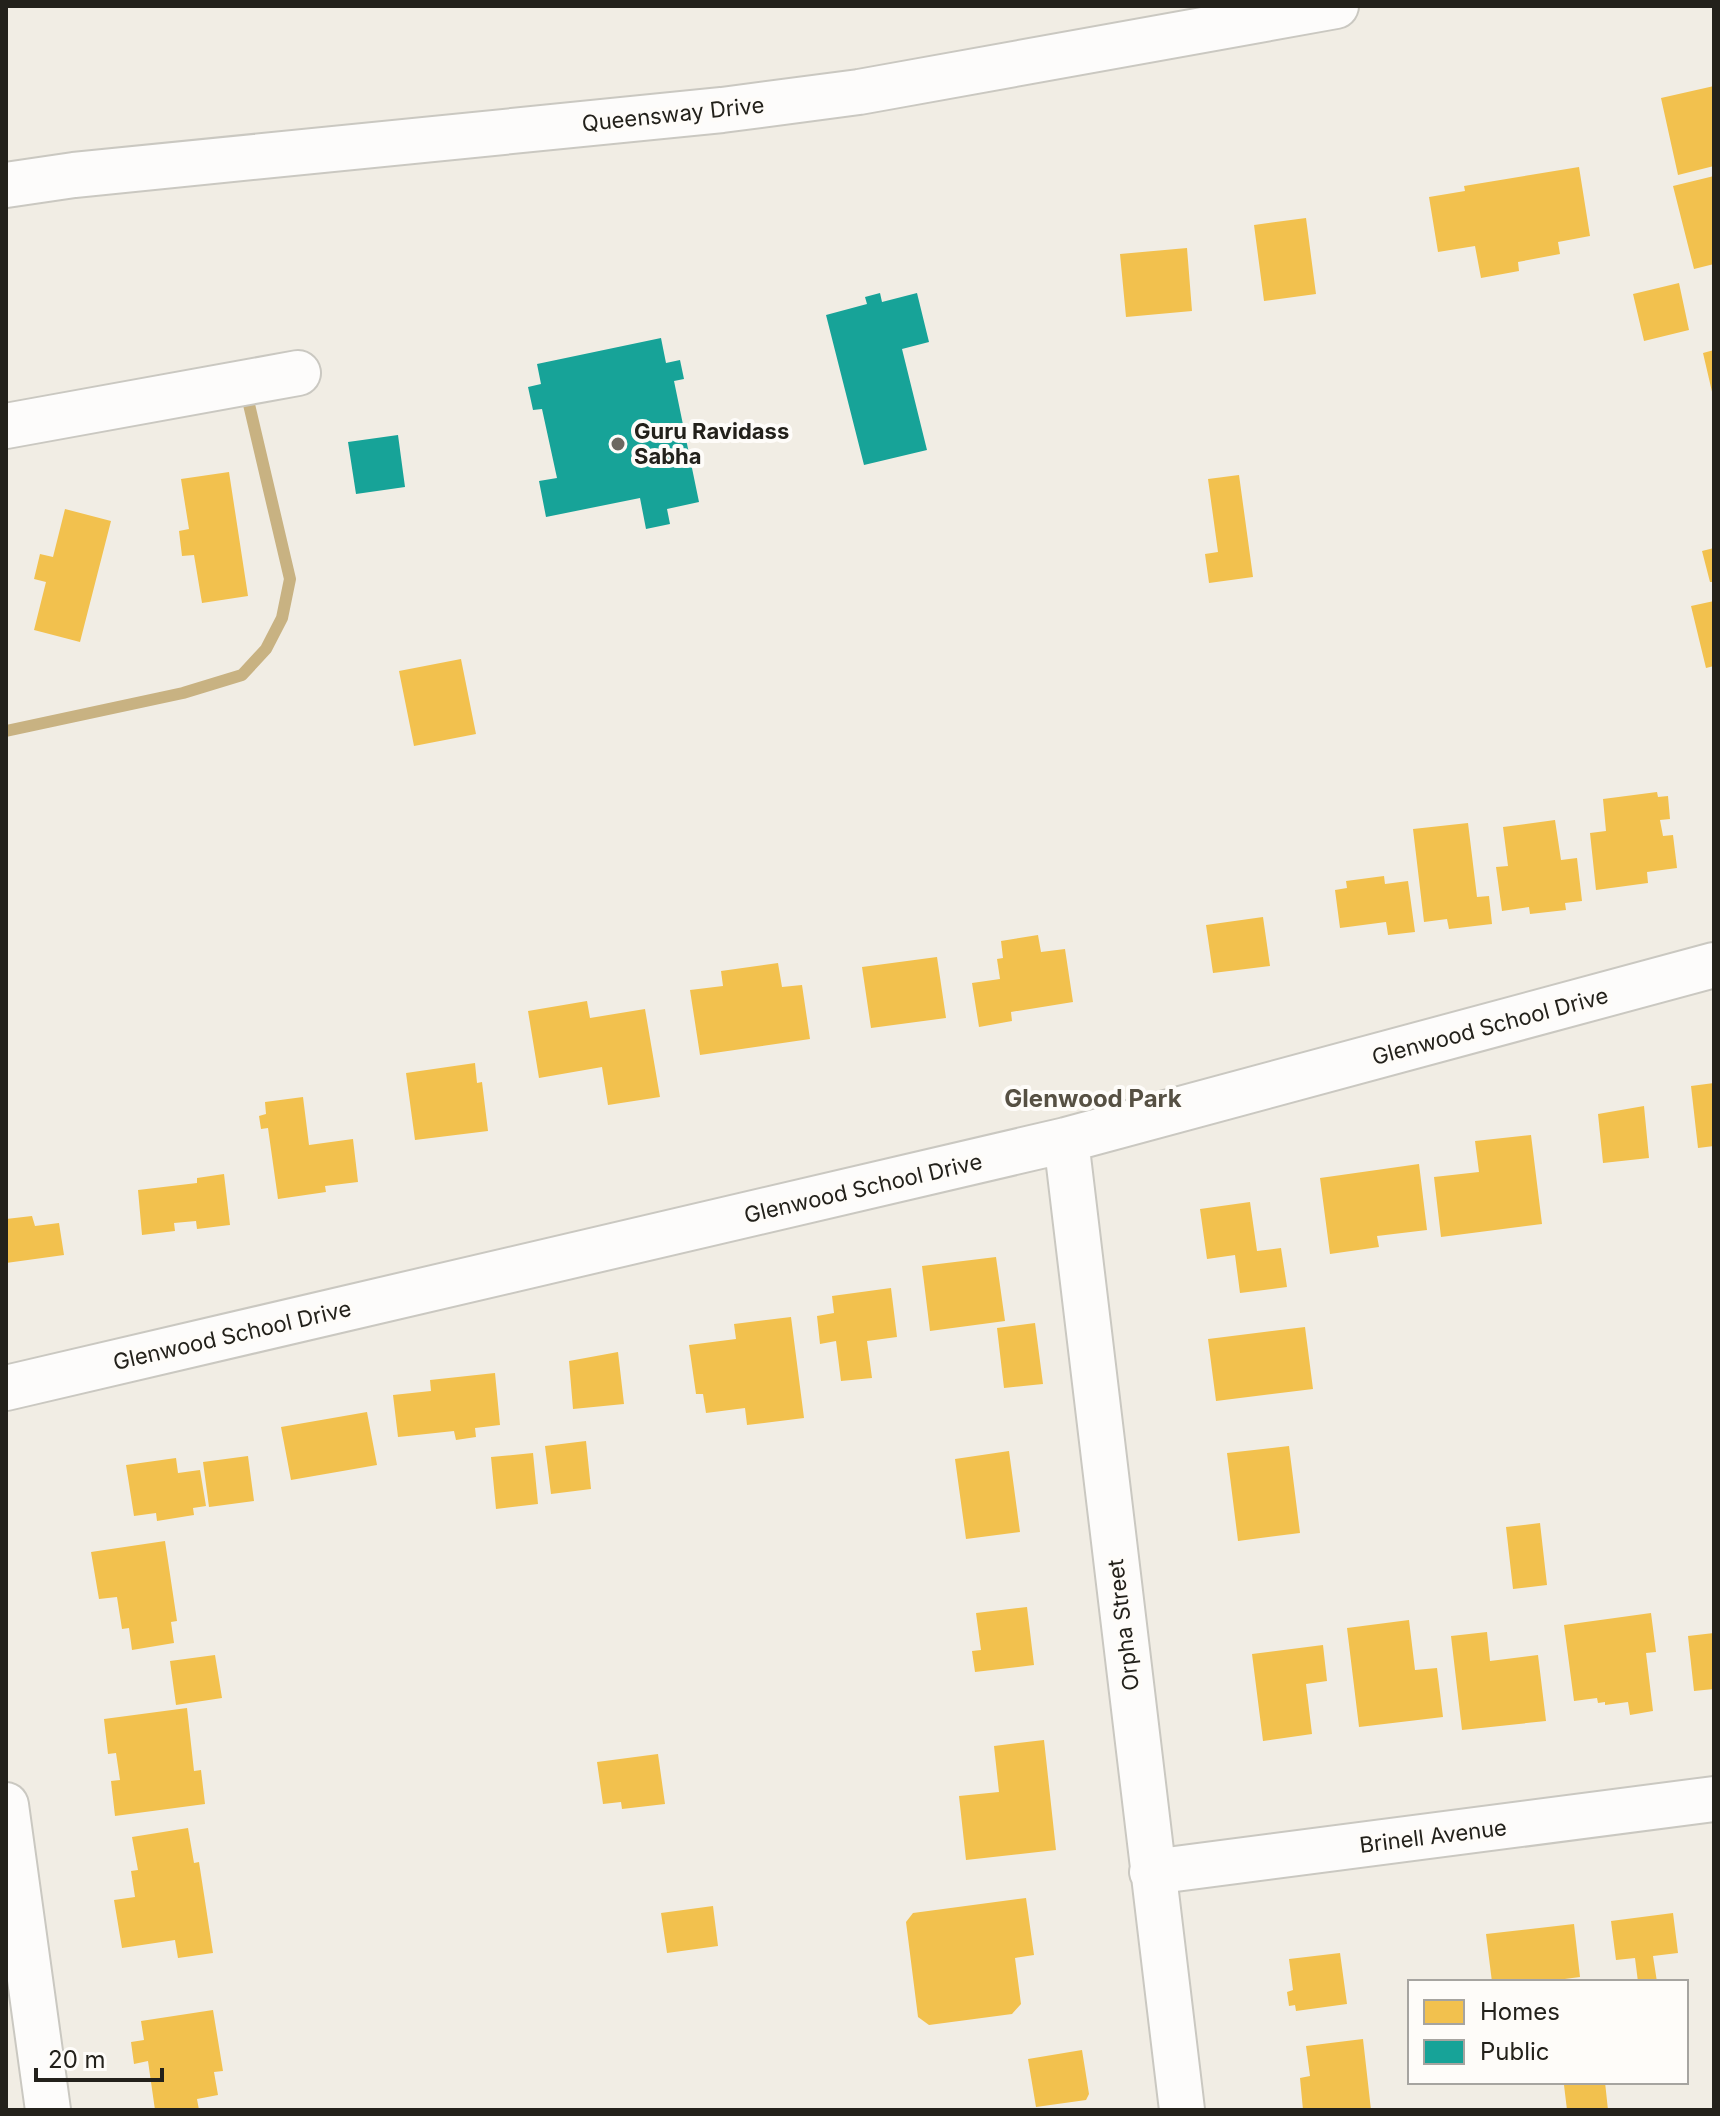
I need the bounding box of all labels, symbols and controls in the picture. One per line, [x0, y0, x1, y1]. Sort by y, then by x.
street label: Queensway Drive [581, 91, 765, 137]
place label: Guru Ravidass Sabha [634, 418, 789, 469]
marker: Guru Ravidass Sabha [609, 435, 627, 453]
street label: Glenwood School Drive [1369, 982, 1611, 1070]
district label: Glenwood Park [1004, 1084, 1182, 1113]
street label: Glenwood School Drive [741, 1148, 985, 1228]
street label: Glenwood School Drive [110, 1295, 354, 1375]
street label: Orpha Street [1102, 1558, 1144, 1692]
street label: Brinell Avenue [1358, 1814, 1508, 1858]
legend [1408, 1980, 1688, 2084]
text: Homes [1480, 1997, 1560, 2026]
scale bar [36, 2032, 162, 2082]
text: Public [1480, 2037, 1550, 2066]
text: 20 m [48, 2045, 106, 2074]

